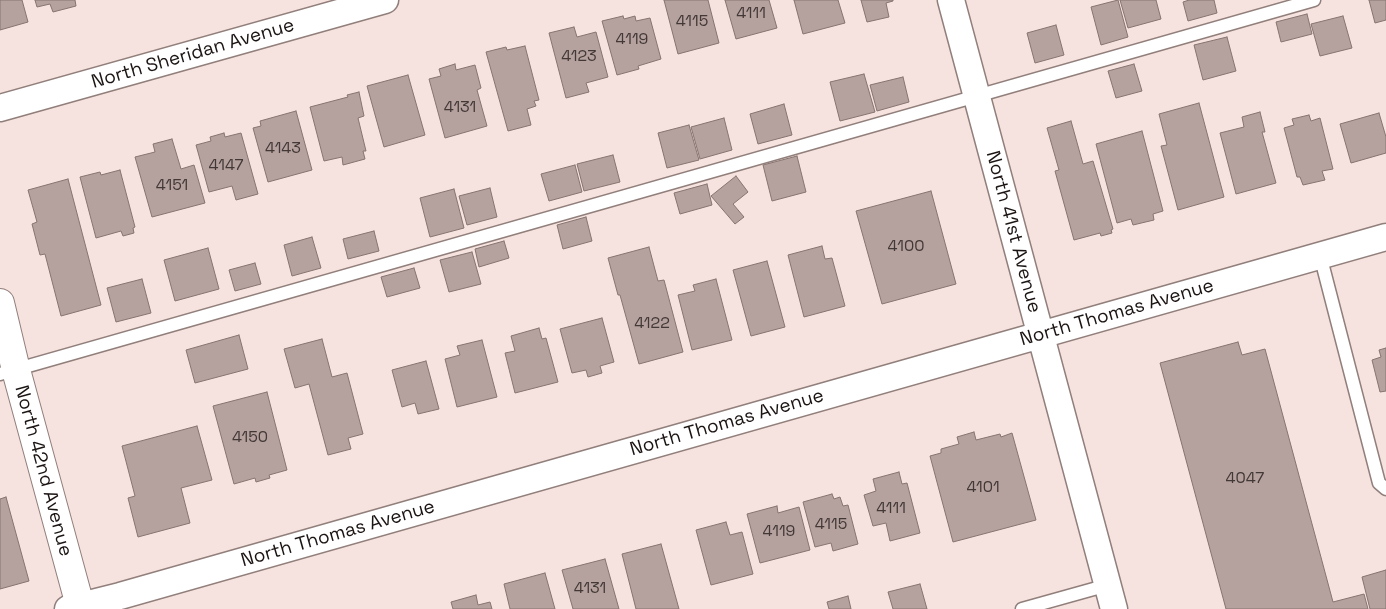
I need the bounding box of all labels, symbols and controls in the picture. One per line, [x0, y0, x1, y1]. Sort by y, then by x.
house number: 4111 [736, 4, 766, 24]
house number: 4115 [676, 12, 708, 32]
street label: North Sheridan Avenue [89, 14, 297, 94]
house number: 4119 [616, 30, 648, 50]
house number: 4123 [561, 47, 597, 67]
house number: 4131 [444, 98, 476, 118]
house number: 4143 [265, 139, 301, 159]
street label: North 41st Avenue [980, 149, 1046, 315]
house number: 4147 [209, 156, 243, 176]
house number: 4151 [156, 176, 188, 196]
house number: 4100 [888, 237, 924, 257]
street label: North Thomas Avenue [1017, 274, 1217, 352]
house number: 4122 [634, 314, 670, 334]
street label: North 42nd Avenue [9, 383, 77, 559]
street label: North Thomas Avenue [627, 384, 827, 462]
house number: 4150 [232, 428, 268, 448]
house number: 4047 [1226, 469, 1264, 489]
house number: 4101 [966, 478, 1000, 498]
street label: North Thomas Avenue [238, 495, 438, 573]
house number: 4111 [876, 499, 906, 519]
house number: 4115 [815, 515, 847, 535]
house number: 4119 [763, 522, 795, 542]
house number: 4131 [574, 579, 606, 599]

